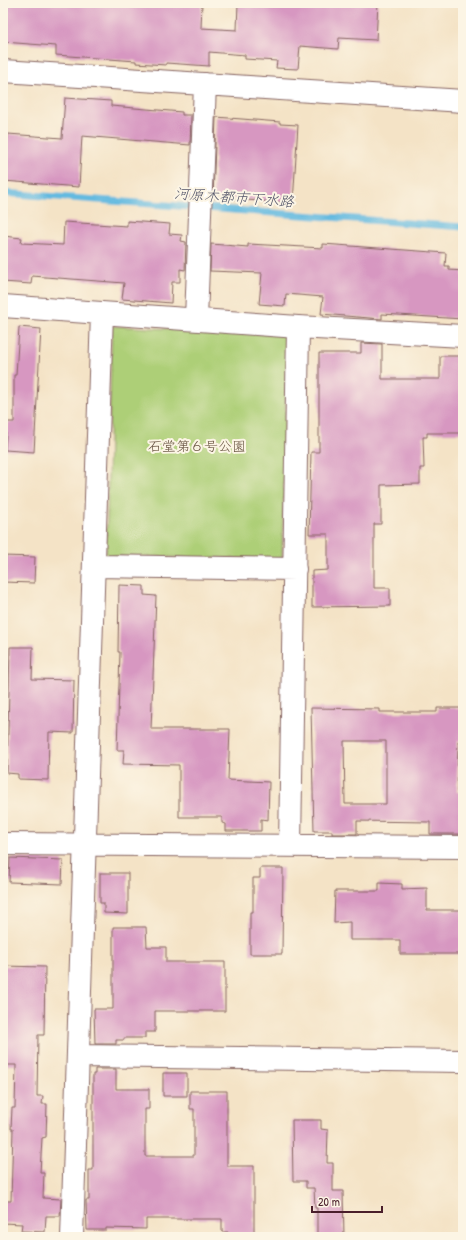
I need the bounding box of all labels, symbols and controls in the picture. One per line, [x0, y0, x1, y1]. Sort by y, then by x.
water label: 河原木都市下水路 [173, 182, 296, 212]
park label: 石堂第６号公園 [148, 436, 246, 455]
scale bar [312, 1188, 382, 1214]
text: 20 m [318, 1193, 340, 1210]

